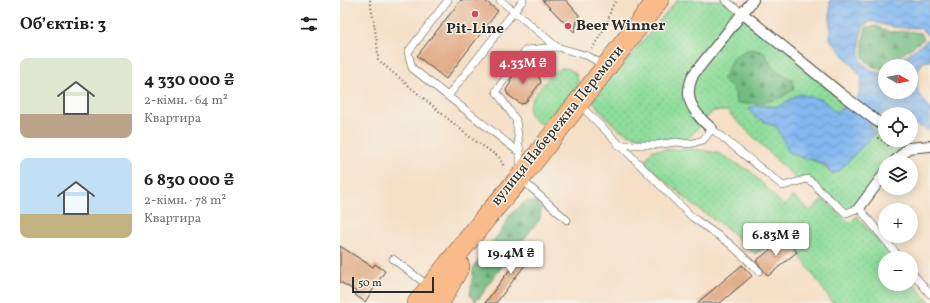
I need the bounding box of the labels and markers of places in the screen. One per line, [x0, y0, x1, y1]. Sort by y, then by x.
marker: Pit-Line [470, 9, 480, 19]
place label: Beer Winner [576, 16, 665, 37]
place label: Pit-Line [446, 19, 504, 40]
marker: Beer Winner [563, 21, 573, 31]
pin: 4.33M ₴ [486, 51, 560, 85]
pin: 6.83M ₴ [739, 223, 813, 257]
pin: 19.4M ₴ [474, 241, 548, 275]

